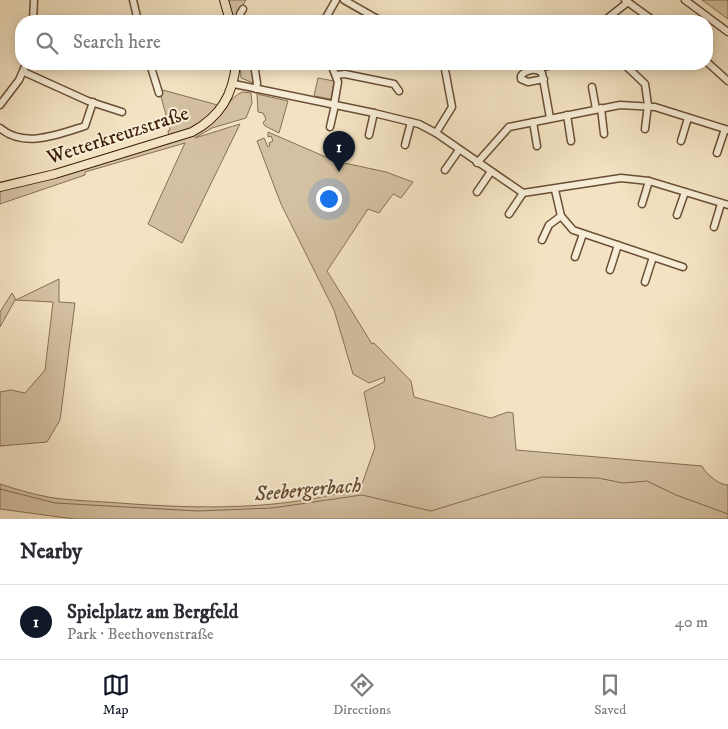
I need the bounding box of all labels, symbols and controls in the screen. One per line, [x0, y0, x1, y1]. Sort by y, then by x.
search box [15, 15, 713, 70]
icon: search [33, 29, 61, 57]
text: Search here [73, 31, 161, 54]
street label: Wetterkreuzstraße [43, 101, 192, 171]
pin: 1 [323, 131, 355, 172]
your location [316, 186, 342, 212]
water label: Seebergerbach [253, 472, 362, 508]
text: Nearby [20, 539, 82, 565]
text: Spielplatz am Bergfeld [67, 601, 238, 624]
text: 1 [33, 612, 39, 632]
text: 40 m [675, 612, 708, 632]
text: Park · Beethovenstraße [67, 624, 214, 644]
tab: Map [102, 671, 130, 719]
tab: Directions [333, 671, 391, 719]
tab: Saved [594, 671, 626, 719]

